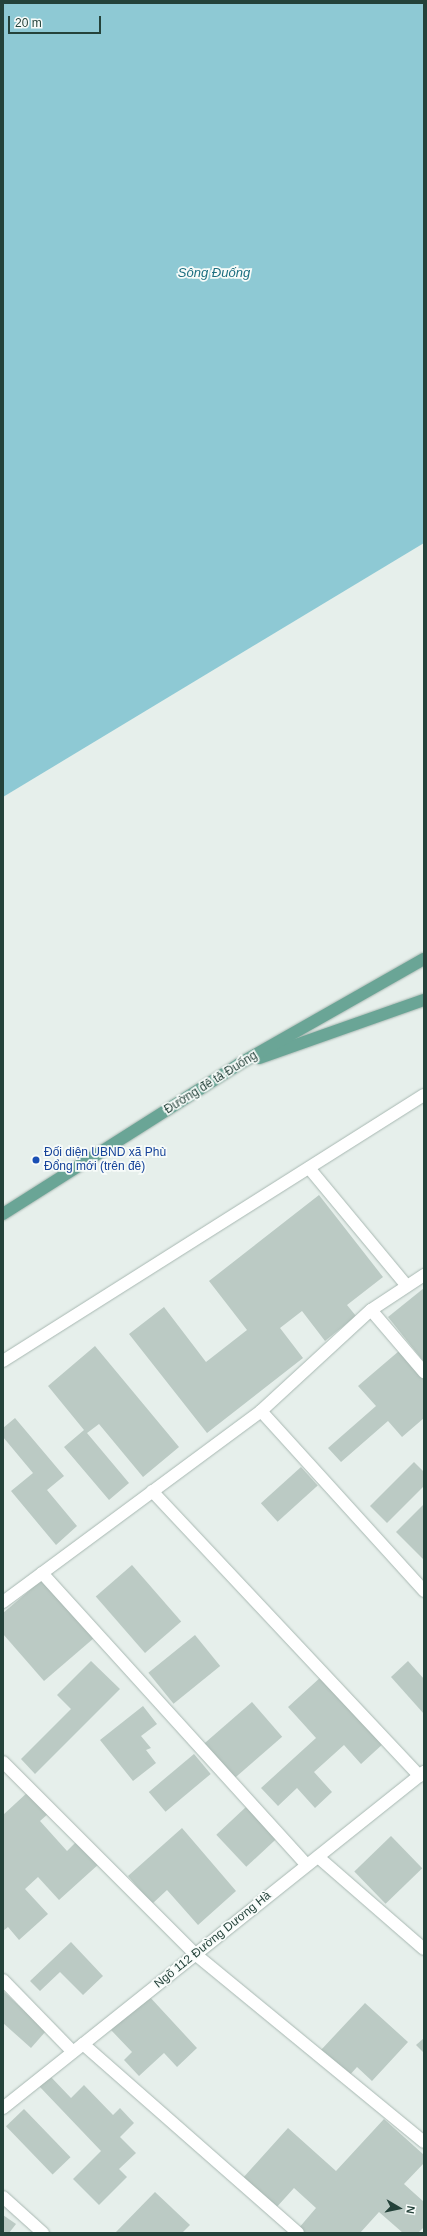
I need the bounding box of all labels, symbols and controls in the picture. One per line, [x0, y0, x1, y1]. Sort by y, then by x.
scale bar [10, 8, 103, 34]
text: 20 m [15, 16, 42, 30]
water label: Sông Đuống [178, 265, 250, 281]
street label: Đường đê tả Đuống [162, 1049, 260, 1117]
place label: Đối diện UBND xã Phù Đổng mới (trên đê) [44, 1146, 166, 1174]
marker: Đối diện UBND xã Phù Đổng mới (trên đê) [31, 1155, 41, 1165]
street label: Ngõ 112 Đường Dương Hà [152, 1889, 274, 1991]
north arrow [379, 2188, 419, 2228]
text: N [404, 2205, 417, 2215]

